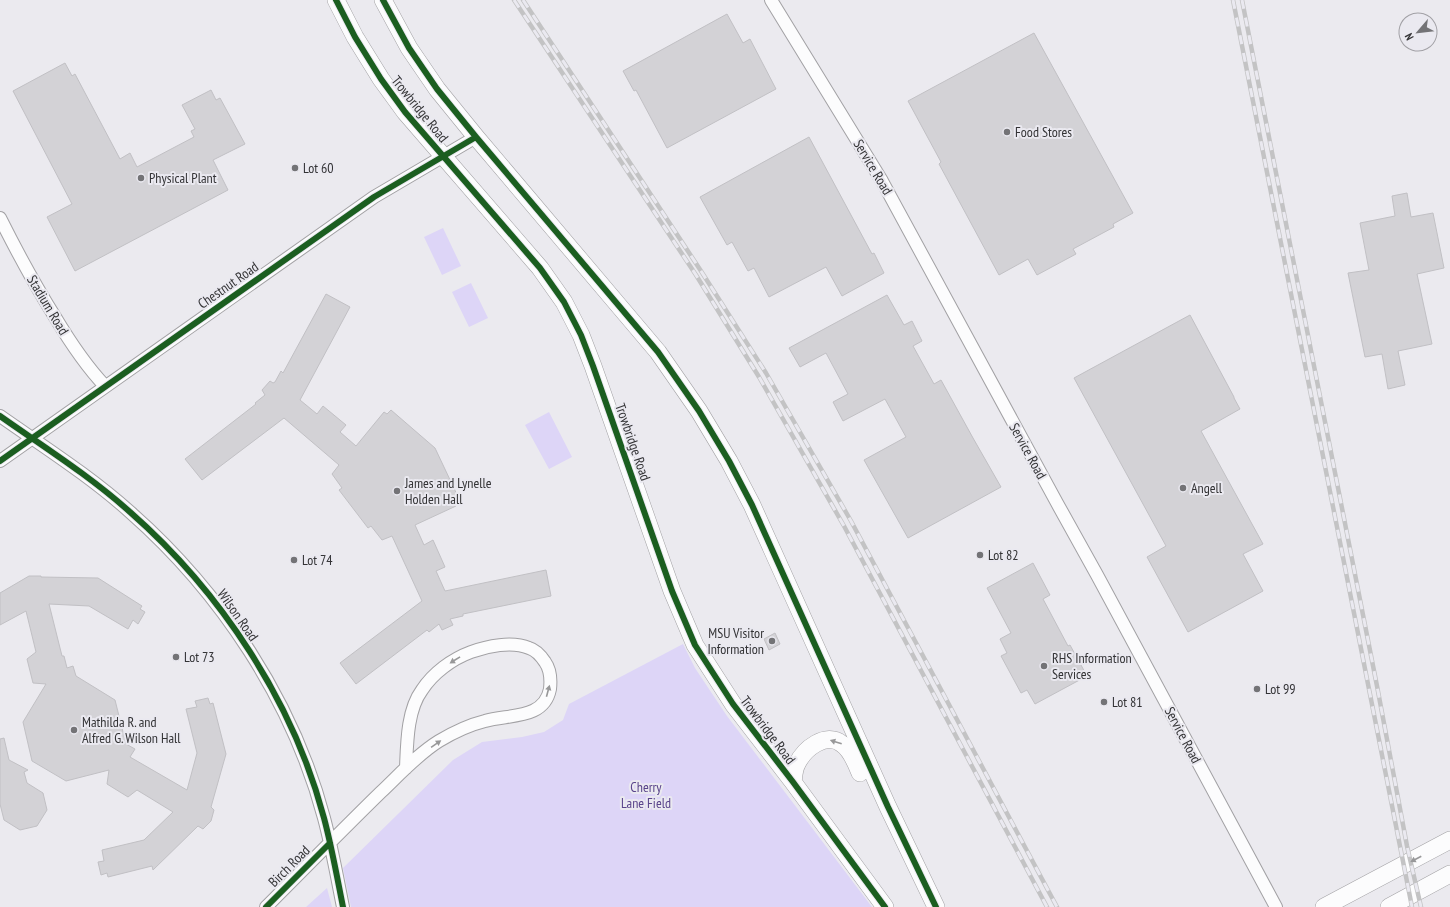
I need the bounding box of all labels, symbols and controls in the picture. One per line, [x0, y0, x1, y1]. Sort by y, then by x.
north arrow [1398, 12, 1438, 52]
text: N [1402, 31, 1417, 43]
street label: Trowbridge Road [388, 72, 452, 146]
place label: Food Stores [1015, 123, 1072, 141]
marker: Food Stores [1002, 127, 1012, 137]
street label: Service Road [849, 136, 897, 198]
place label: Lot 60 [303, 159, 334, 177]
marker: Lot 60 [290, 163, 300, 173]
place label: Physical Plant [149, 169, 217, 187]
marker: Physical Plant [136, 173, 146, 183]
street label: Chestnut Road [194, 258, 262, 312]
street label: Stadium Road [23, 272, 73, 338]
street label: Trowbridge Road [611, 401, 655, 483]
street label: Service Road [1005, 420, 1051, 482]
place label: James and Lynelle Holden Hall [404, 474, 492, 508]
place label: Angell [1191, 479, 1223, 497]
marker: Angell [1178, 483, 1188, 493]
marker: James and Lynelle Holden Hall [392, 486, 402, 496]
place label: Lot 82 [988, 546, 1019, 564]
marker: Lot 82 [975, 550, 985, 560]
place label: Lot 74 [302, 551, 333, 569]
marker: Lot 74 [289, 555, 299, 565]
street label: Wilson Road [214, 585, 262, 645]
place label: MSU Visitor Information [707, 624, 764, 658]
marker: MSU Visitor Information [767, 636, 777, 646]
place label: Lot 73 [184, 648, 215, 666]
place label: RHS Information Services [1052, 649, 1132, 683]
marker: Lot 73 [171, 652, 181, 662]
one-way arrow [450, 656, 460, 664]
marker: RHS Information Services [1039, 661, 1049, 671]
place label: Lot 99 [1265, 680, 1296, 698]
marker: Lot 99 [1252, 684, 1262, 694]
one-way arrow [545, 685, 551, 697]
street label: Trowbridge Road [737, 692, 799, 768]
place label: Lot 81 [1112, 693, 1143, 711]
marker: Lot 81 [1099, 697, 1109, 707]
street label: Service Road [1161, 704, 1205, 766]
place label: Mathilda R. and Alfred G. Wilson Hall [82, 713, 181, 747]
marker: Mathilda R. and Alfred G. Wilson Hall [69, 725, 79, 735]
one-way arrow [830, 739, 842, 745]
one-way arrow [431, 740, 441, 748]
park label: Cherry Lane Field [621, 778, 671, 812]
street label: Birch Road [264, 841, 314, 891]
one-way arrow [1410, 856, 1421, 862]

